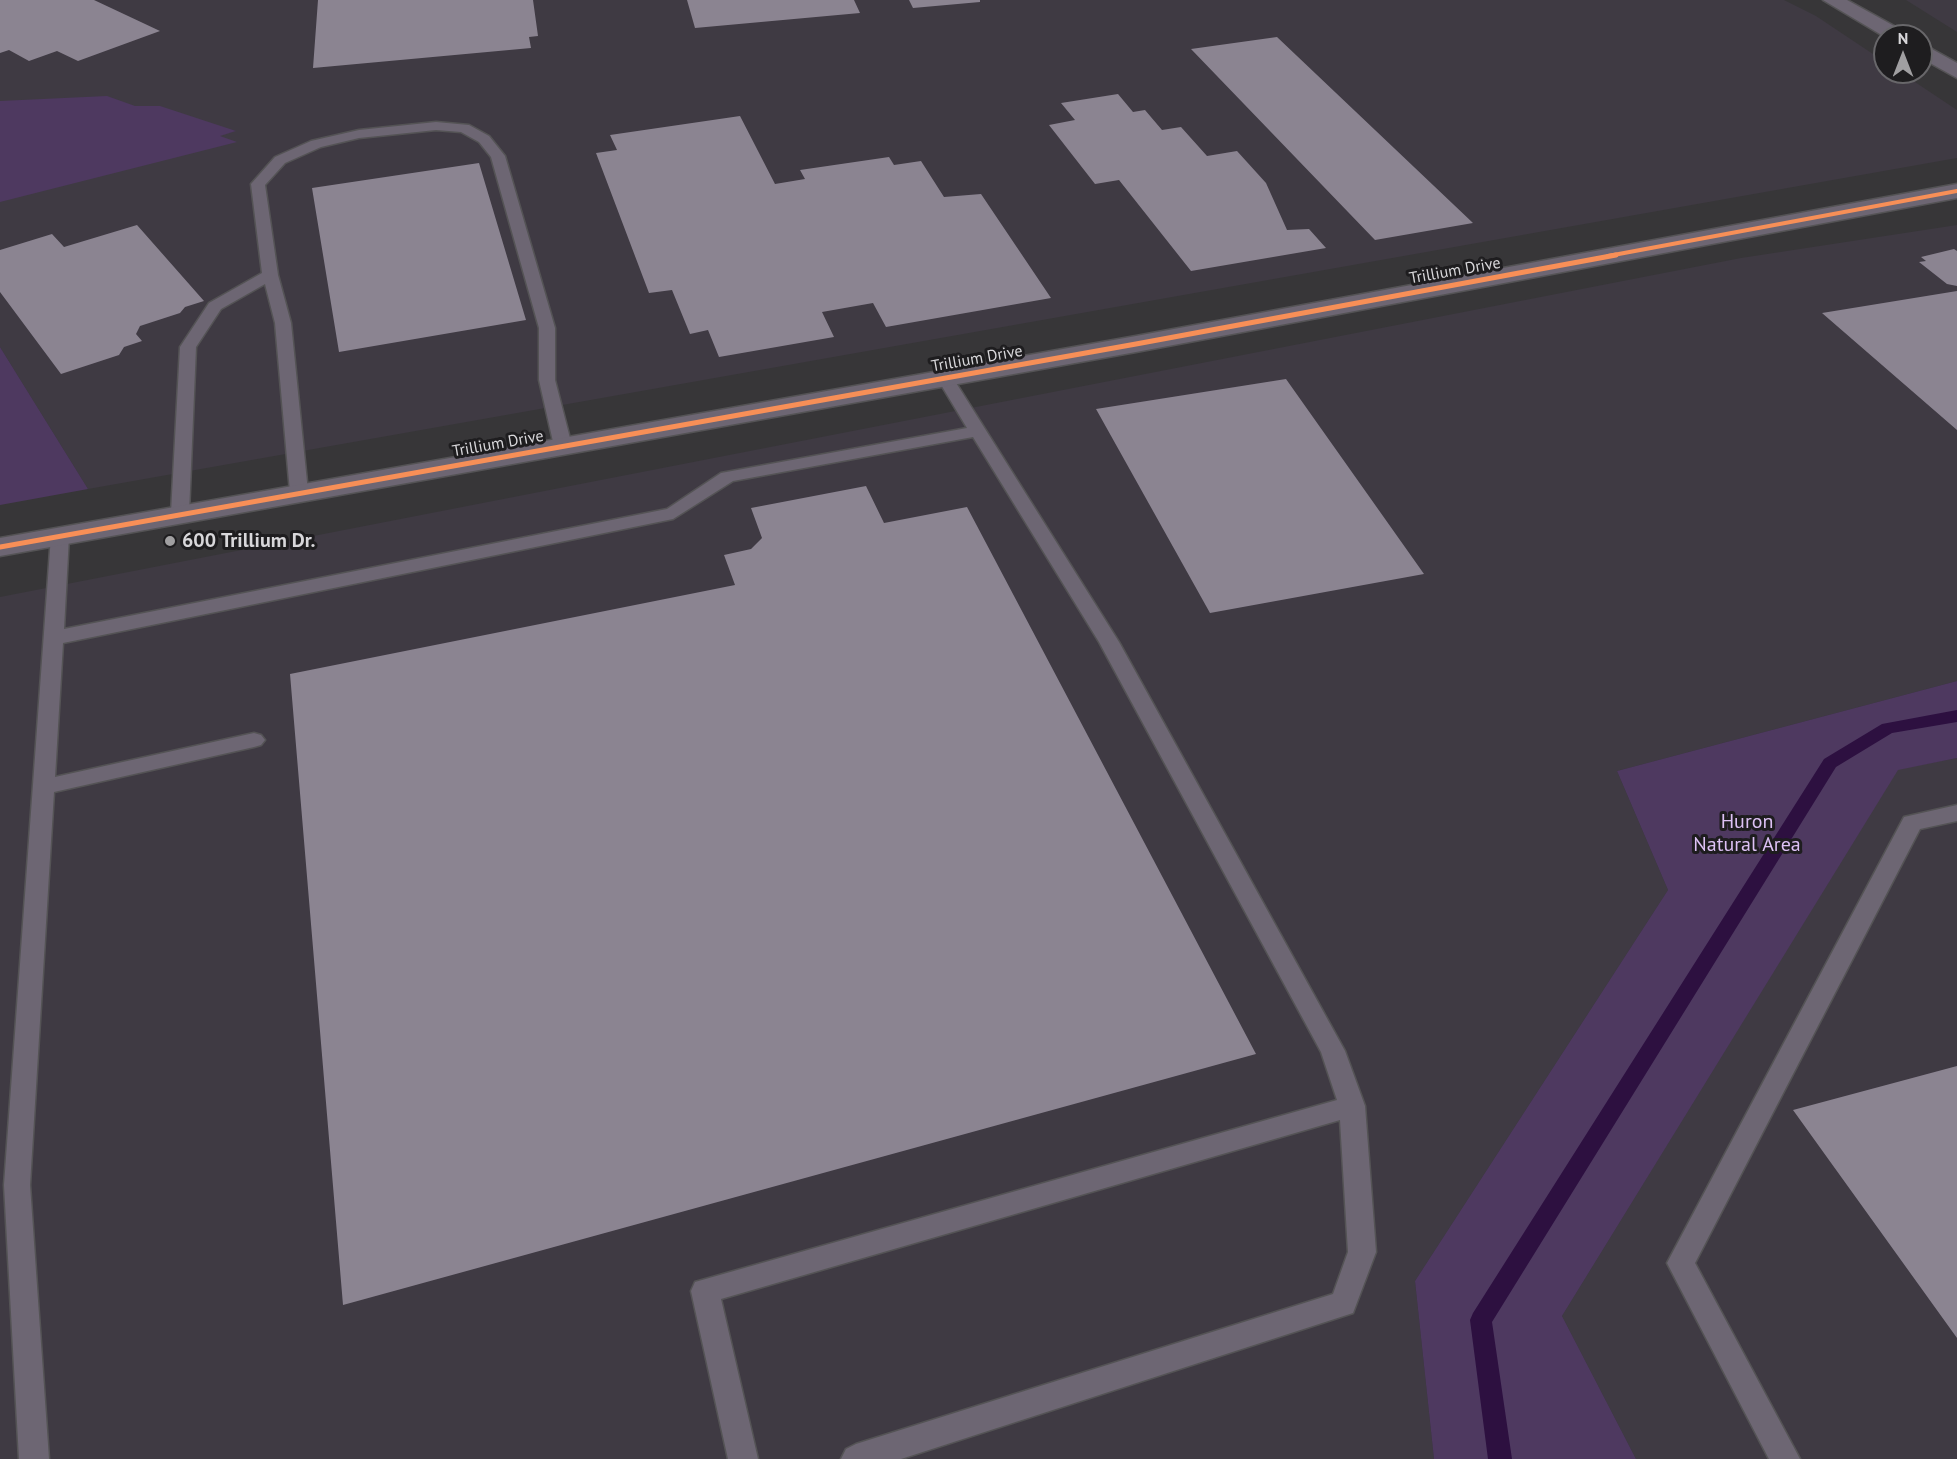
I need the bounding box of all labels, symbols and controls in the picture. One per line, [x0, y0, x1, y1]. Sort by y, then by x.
north arrow [1873, 24, 1933, 84]
text: N [1898, 28, 1908, 48]
street label: Trillium Drive [1408, 254, 1502, 288]
street label: Trillium Drive [930, 342, 1024, 376]
street label: Trillium Drive [451, 427, 545, 461]
place label: 600 Trillium Dr. [182, 529, 315, 553]
marker: 600 Trillium Dr. [163, 534, 177, 548]
park label: Huron Natural Area [1693, 810, 1801, 857]

